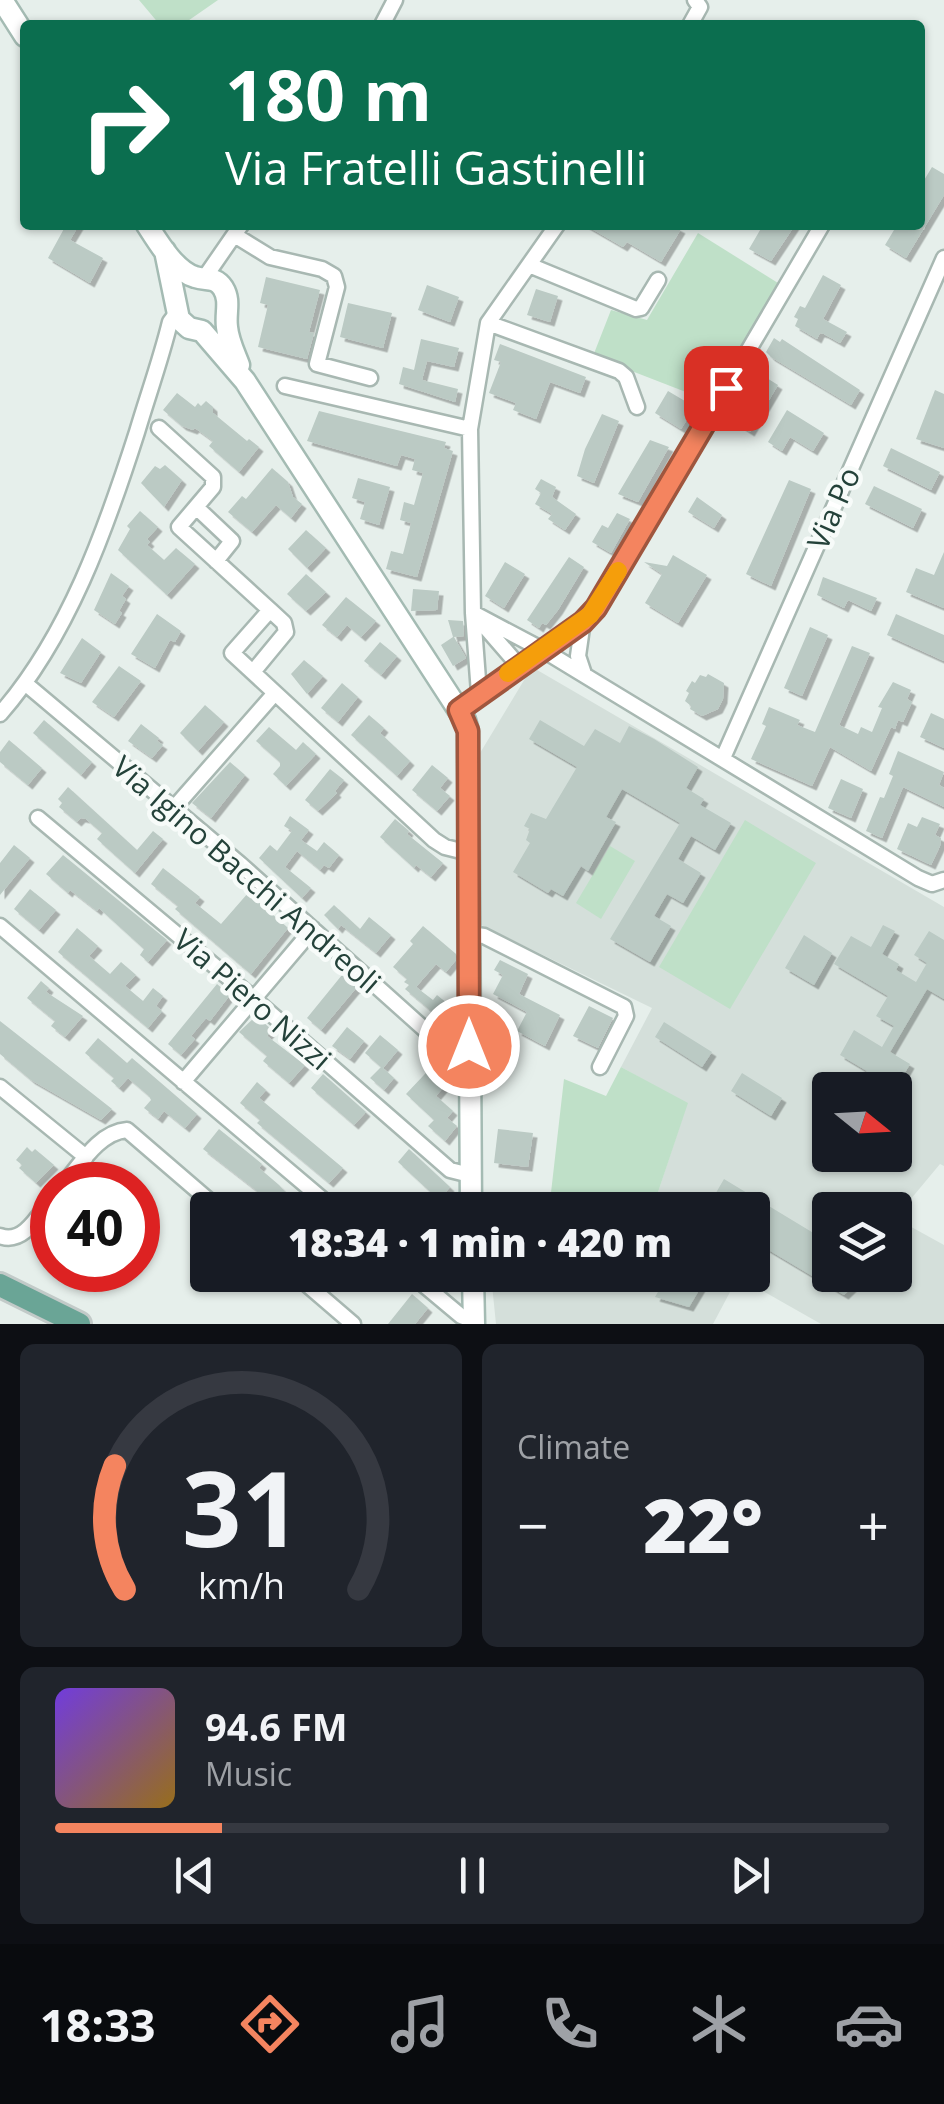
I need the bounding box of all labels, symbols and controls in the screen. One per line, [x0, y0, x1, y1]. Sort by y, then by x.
text: 180 m [225, 46, 432, 142]
icon: right [60, 60, 190, 190]
text: Via Fratelli Gastinelli [225, 137, 647, 198]
pin [684, 346, 769, 431]
icon: arrive [699, 361, 754, 416]
street label: Via Po [797, 460, 869, 556]
street label: Via Igino Bacchi Andreoli [104, 746, 390, 1002]
street label: Via Piero Nizzi [165, 919, 341, 1079]
position arrow [417, 994, 521, 1098]
north arrow [812, 1072, 912, 1172]
map controls [812, 1072, 912, 1292]
speed limit sign: 40 [30, 1162, 160, 1292]
button: layers [812, 1192, 912, 1292]
text: 18:34 · 1 min · 420 m [288, 1216, 672, 1268]
text: Climate [517, 1425, 630, 1468]
text: 31 [182, 1436, 300, 1577]
text: 22° [643, 1473, 763, 1575]
text: − [517, 1487, 548, 1562]
text: + [858, 1487, 889, 1562]
text: km/h [198, 1561, 284, 1609]
text: 94.6 FM [205, 1700, 348, 1752]
text: Music [205, 1752, 292, 1795]
icon: previous [167, 1848, 222, 1903]
icon: pause [445, 1848, 500, 1903]
icon: next [723, 1848, 778, 1903]
icon: directions [235, 1989, 305, 2059]
icon: music [385, 1989, 455, 2059]
icon: phone [535, 1989, 605, 2059]
icon: climate [684, 1989, 754, 2059]
icon: car [834, 1989, 904, 2059]
text: 18:33 [40, 1994, 156, 2055]

